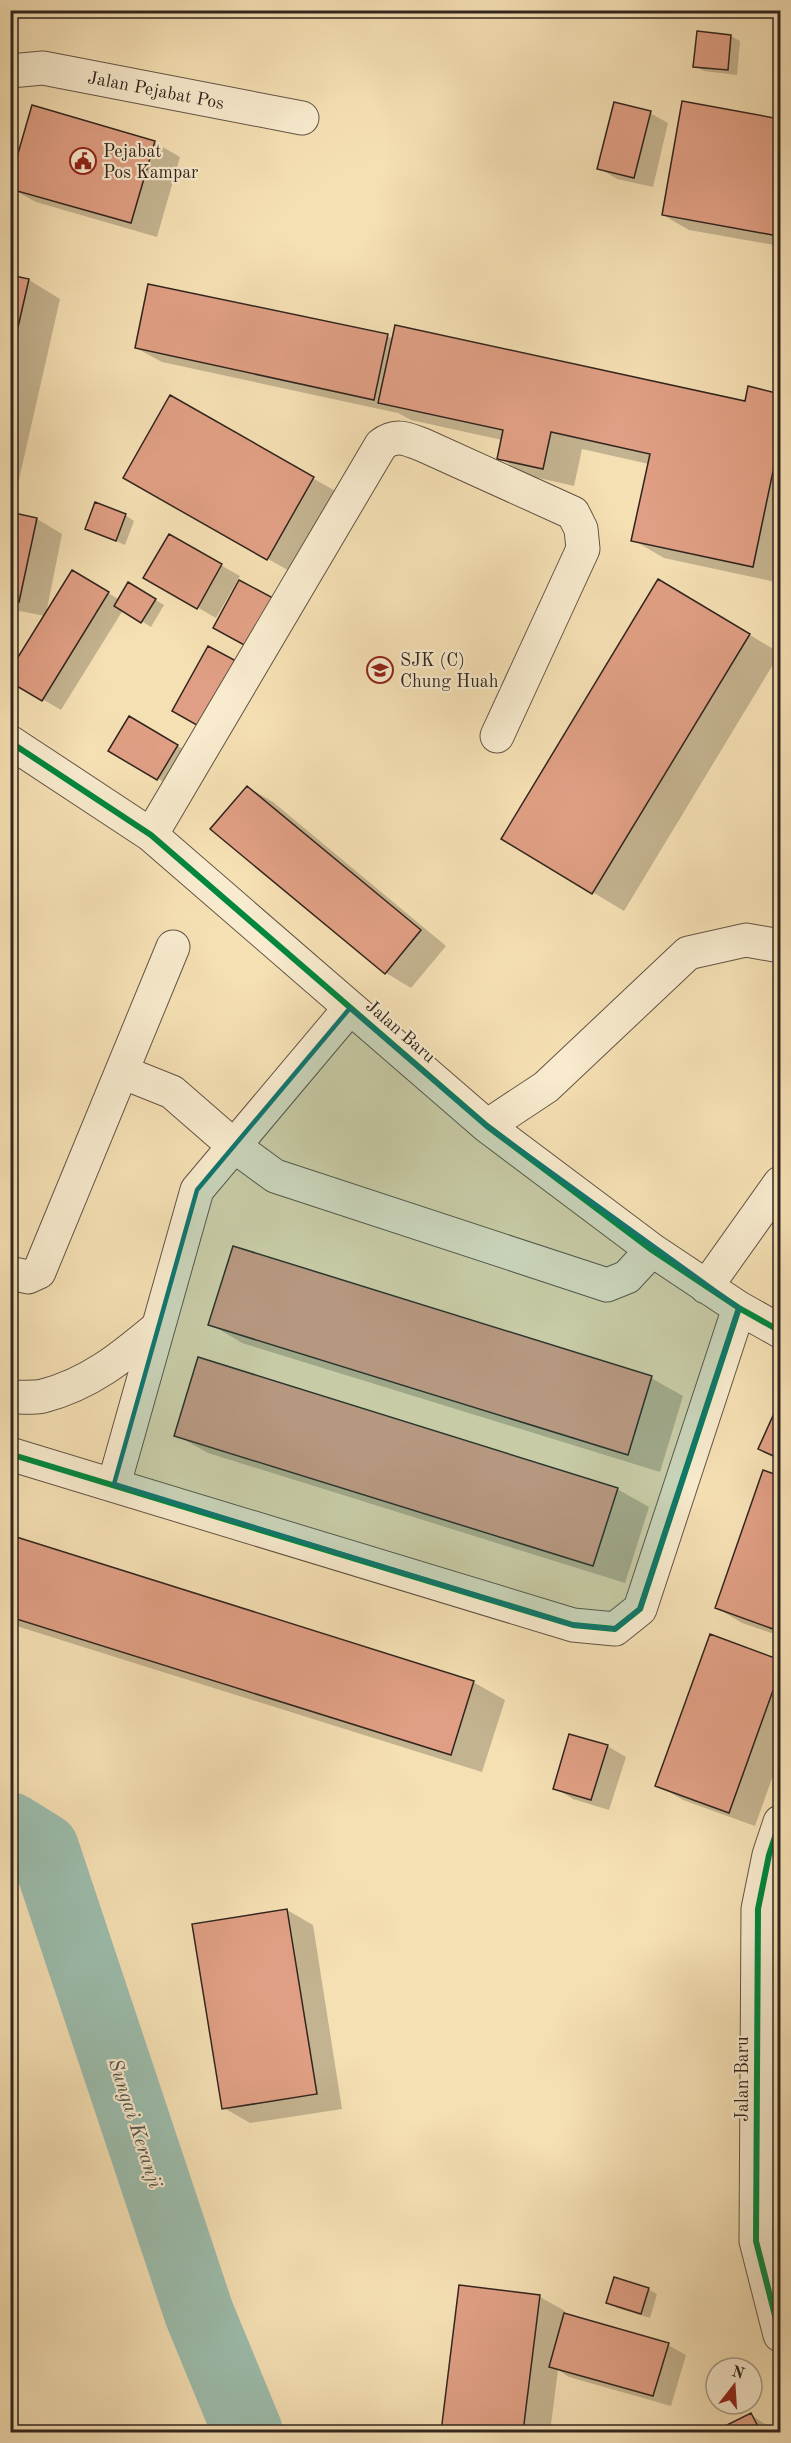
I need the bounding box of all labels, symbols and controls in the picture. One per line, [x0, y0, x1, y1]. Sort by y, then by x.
street label: Jalan Pejabat Pos [86, 69, 226, 113]
place label: Pejabat Pos Kampar [103, 143, 199, 182]
public building icon: Pejabat Pos Kampar [68, 146, 98, 176]
place label: SJK (C) Chung Huah [400, 651, 499, 691]
school or university icon: SJK (C) Chung Huah [365, 655, 395, 685]
street label: Jalan Baru [362, 997, 439, 1067]
street label: Jalan Baru [734, 2036, 752, 2122]
water label: Sungai Keranji [104, 2056, 165, 2191]
north arrow [704, 2356, 764, 2416]
text: N [730, 2364, 747, 2383]

